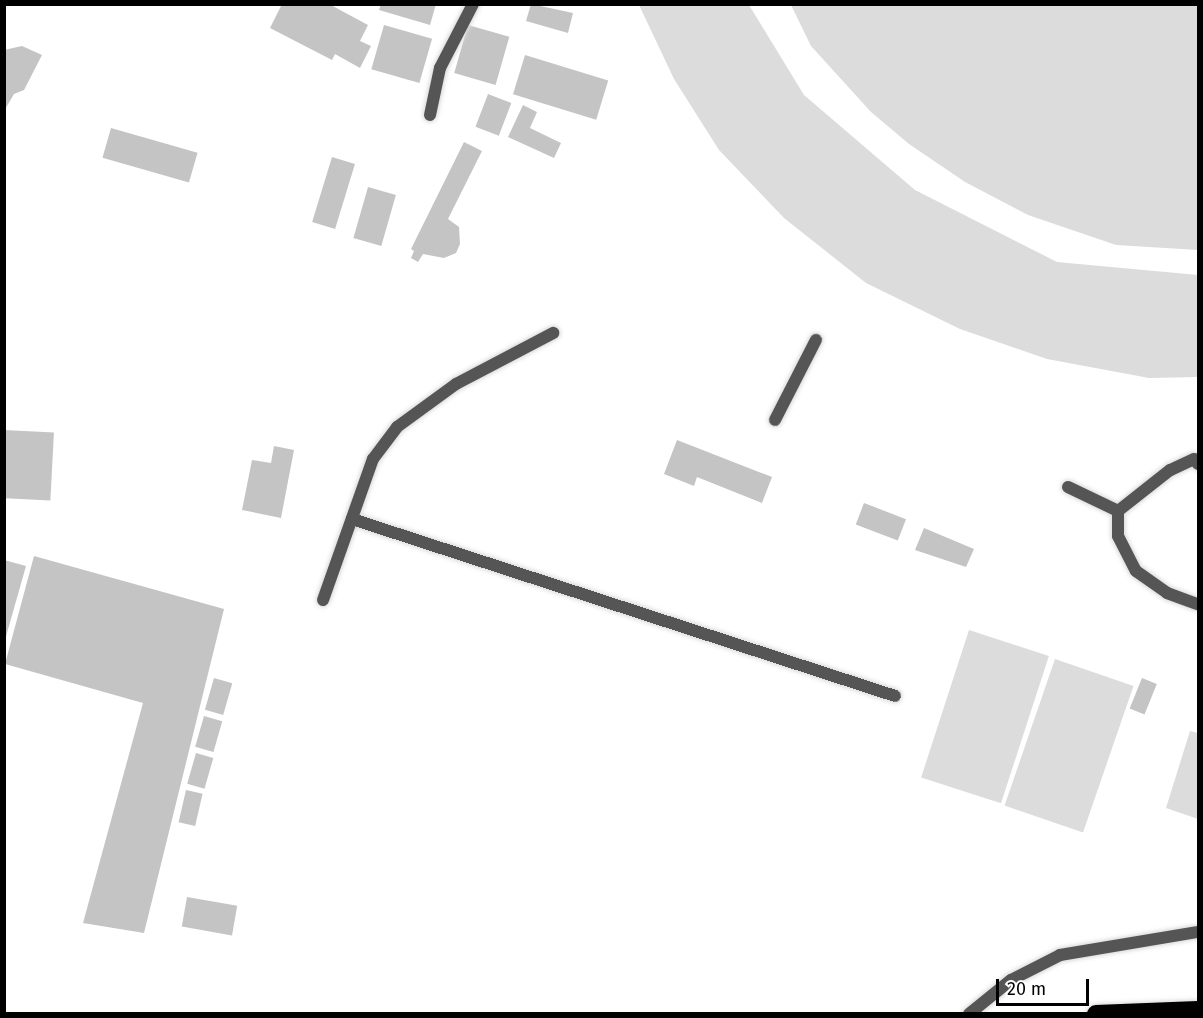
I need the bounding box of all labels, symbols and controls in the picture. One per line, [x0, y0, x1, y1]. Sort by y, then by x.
scale bar [999, 967, 1092, 1005]
text: 20 m [1007, 978, 1046, 1000]

